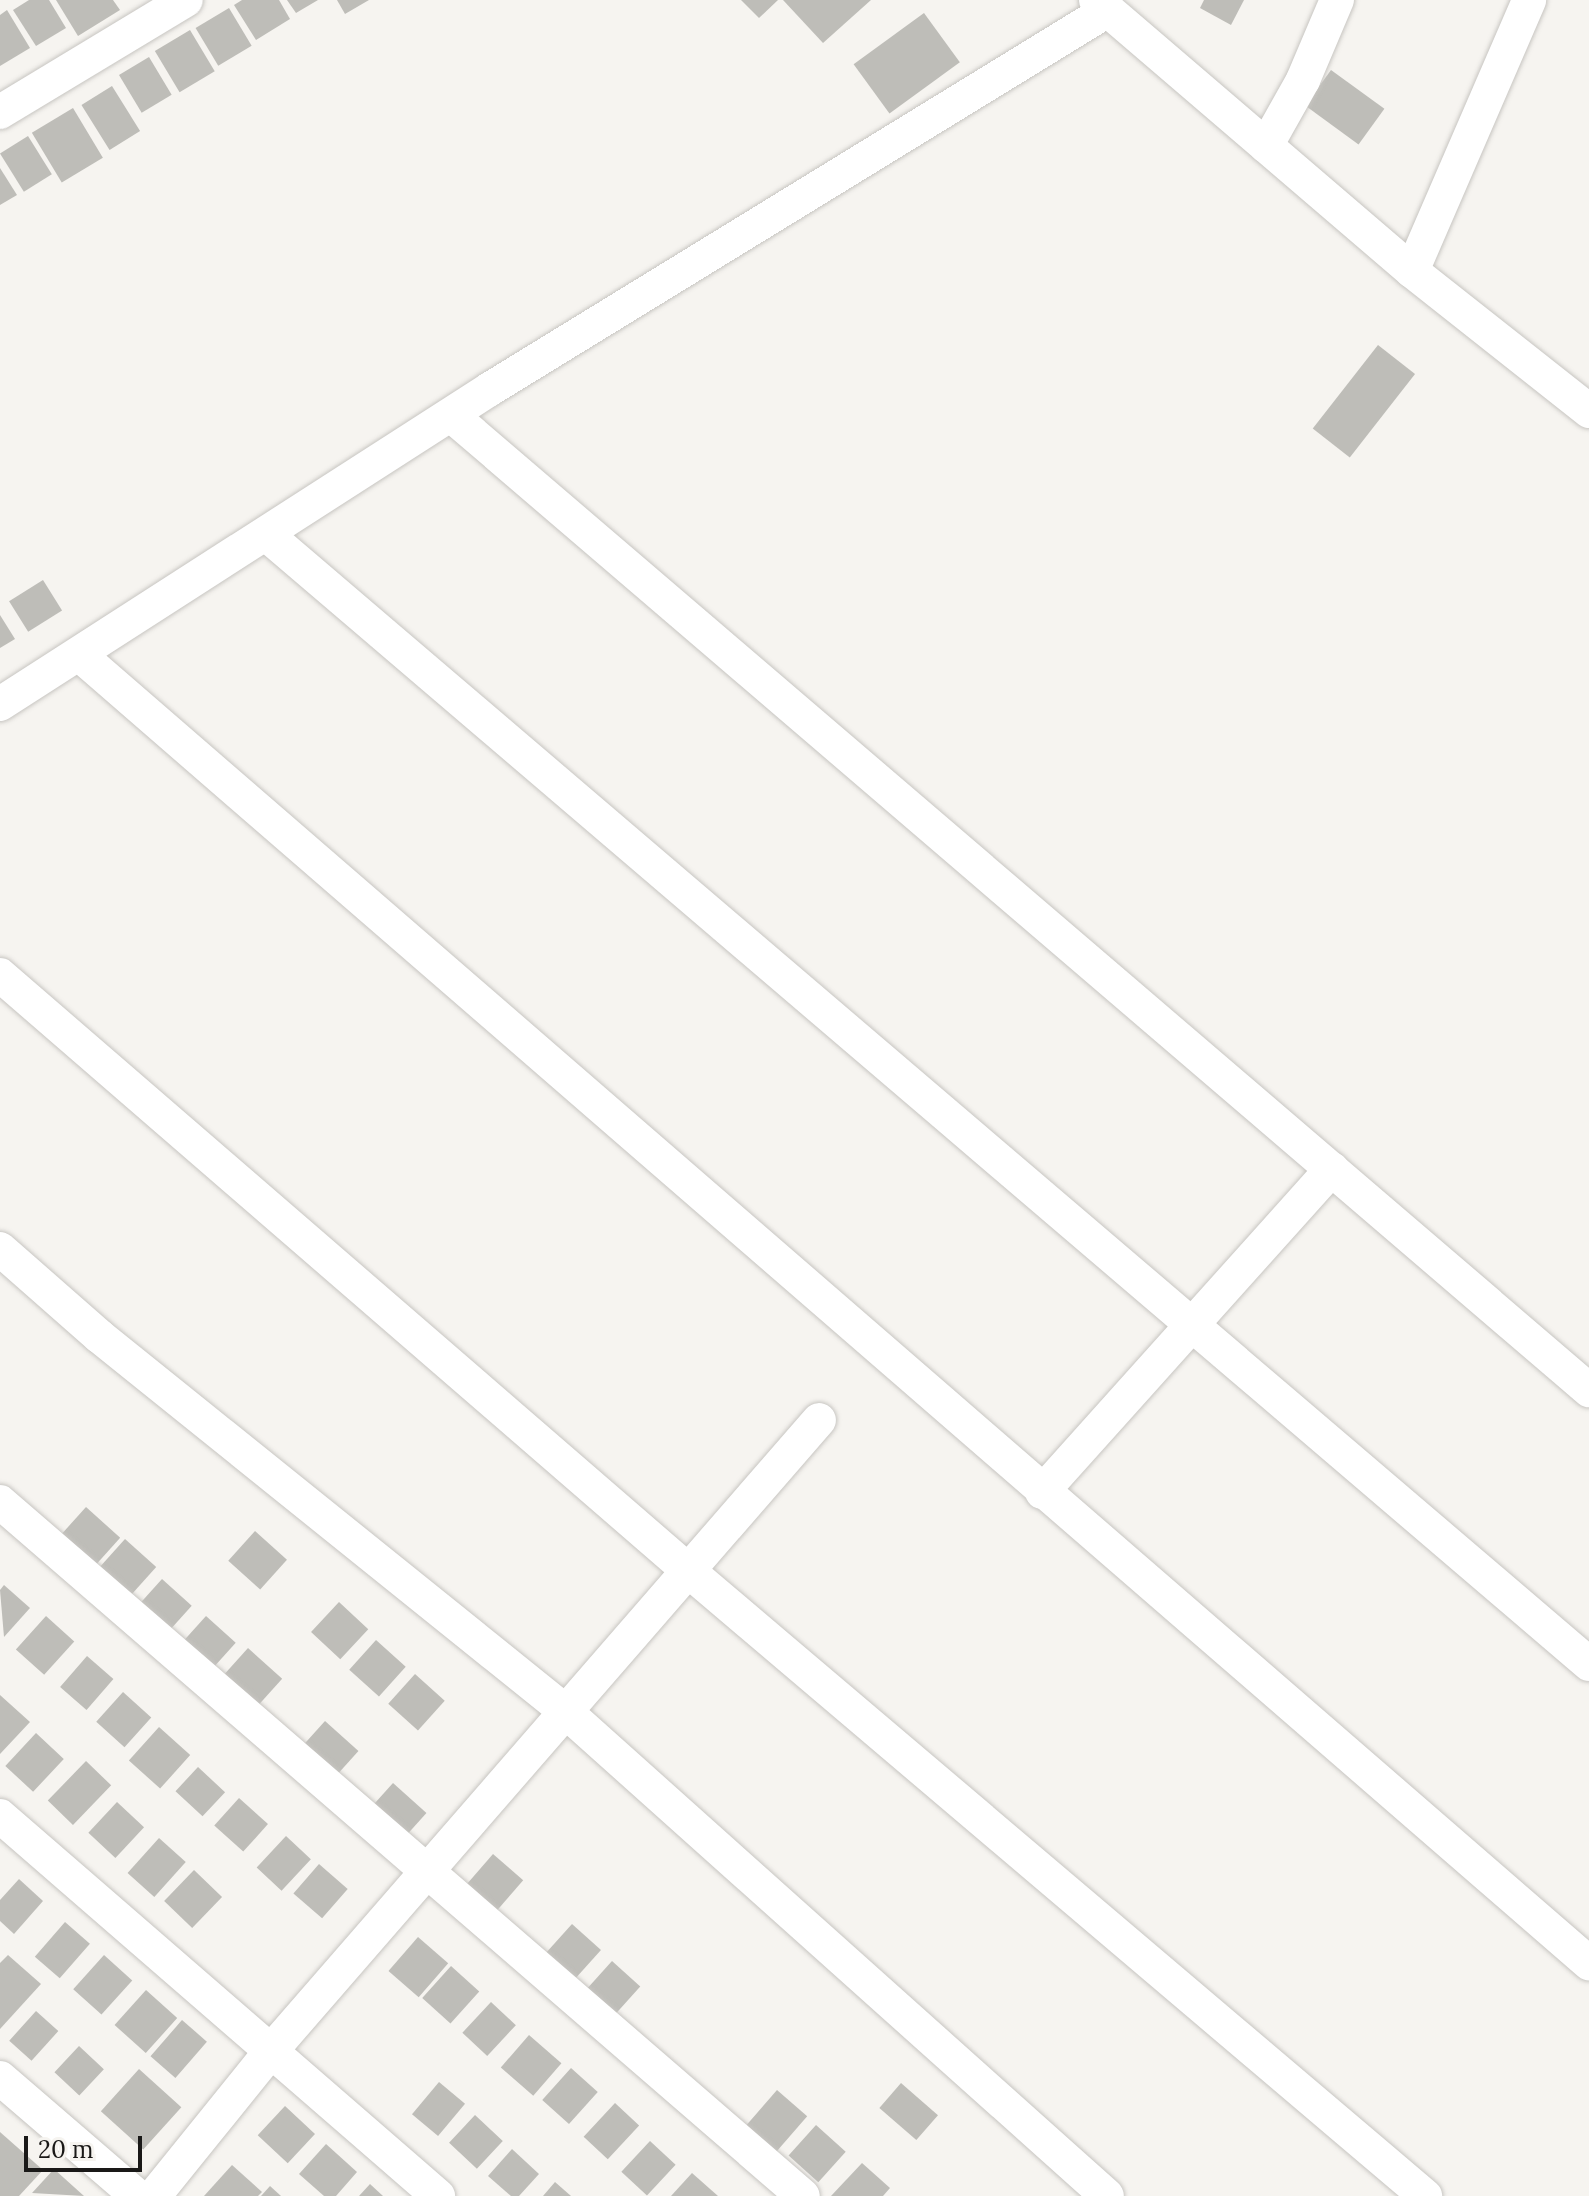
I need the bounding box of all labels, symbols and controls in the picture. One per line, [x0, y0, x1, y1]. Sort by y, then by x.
scale bar [28, 2120, 146, 2170]
text: 20 m [38, 2134, 94, 2165]

